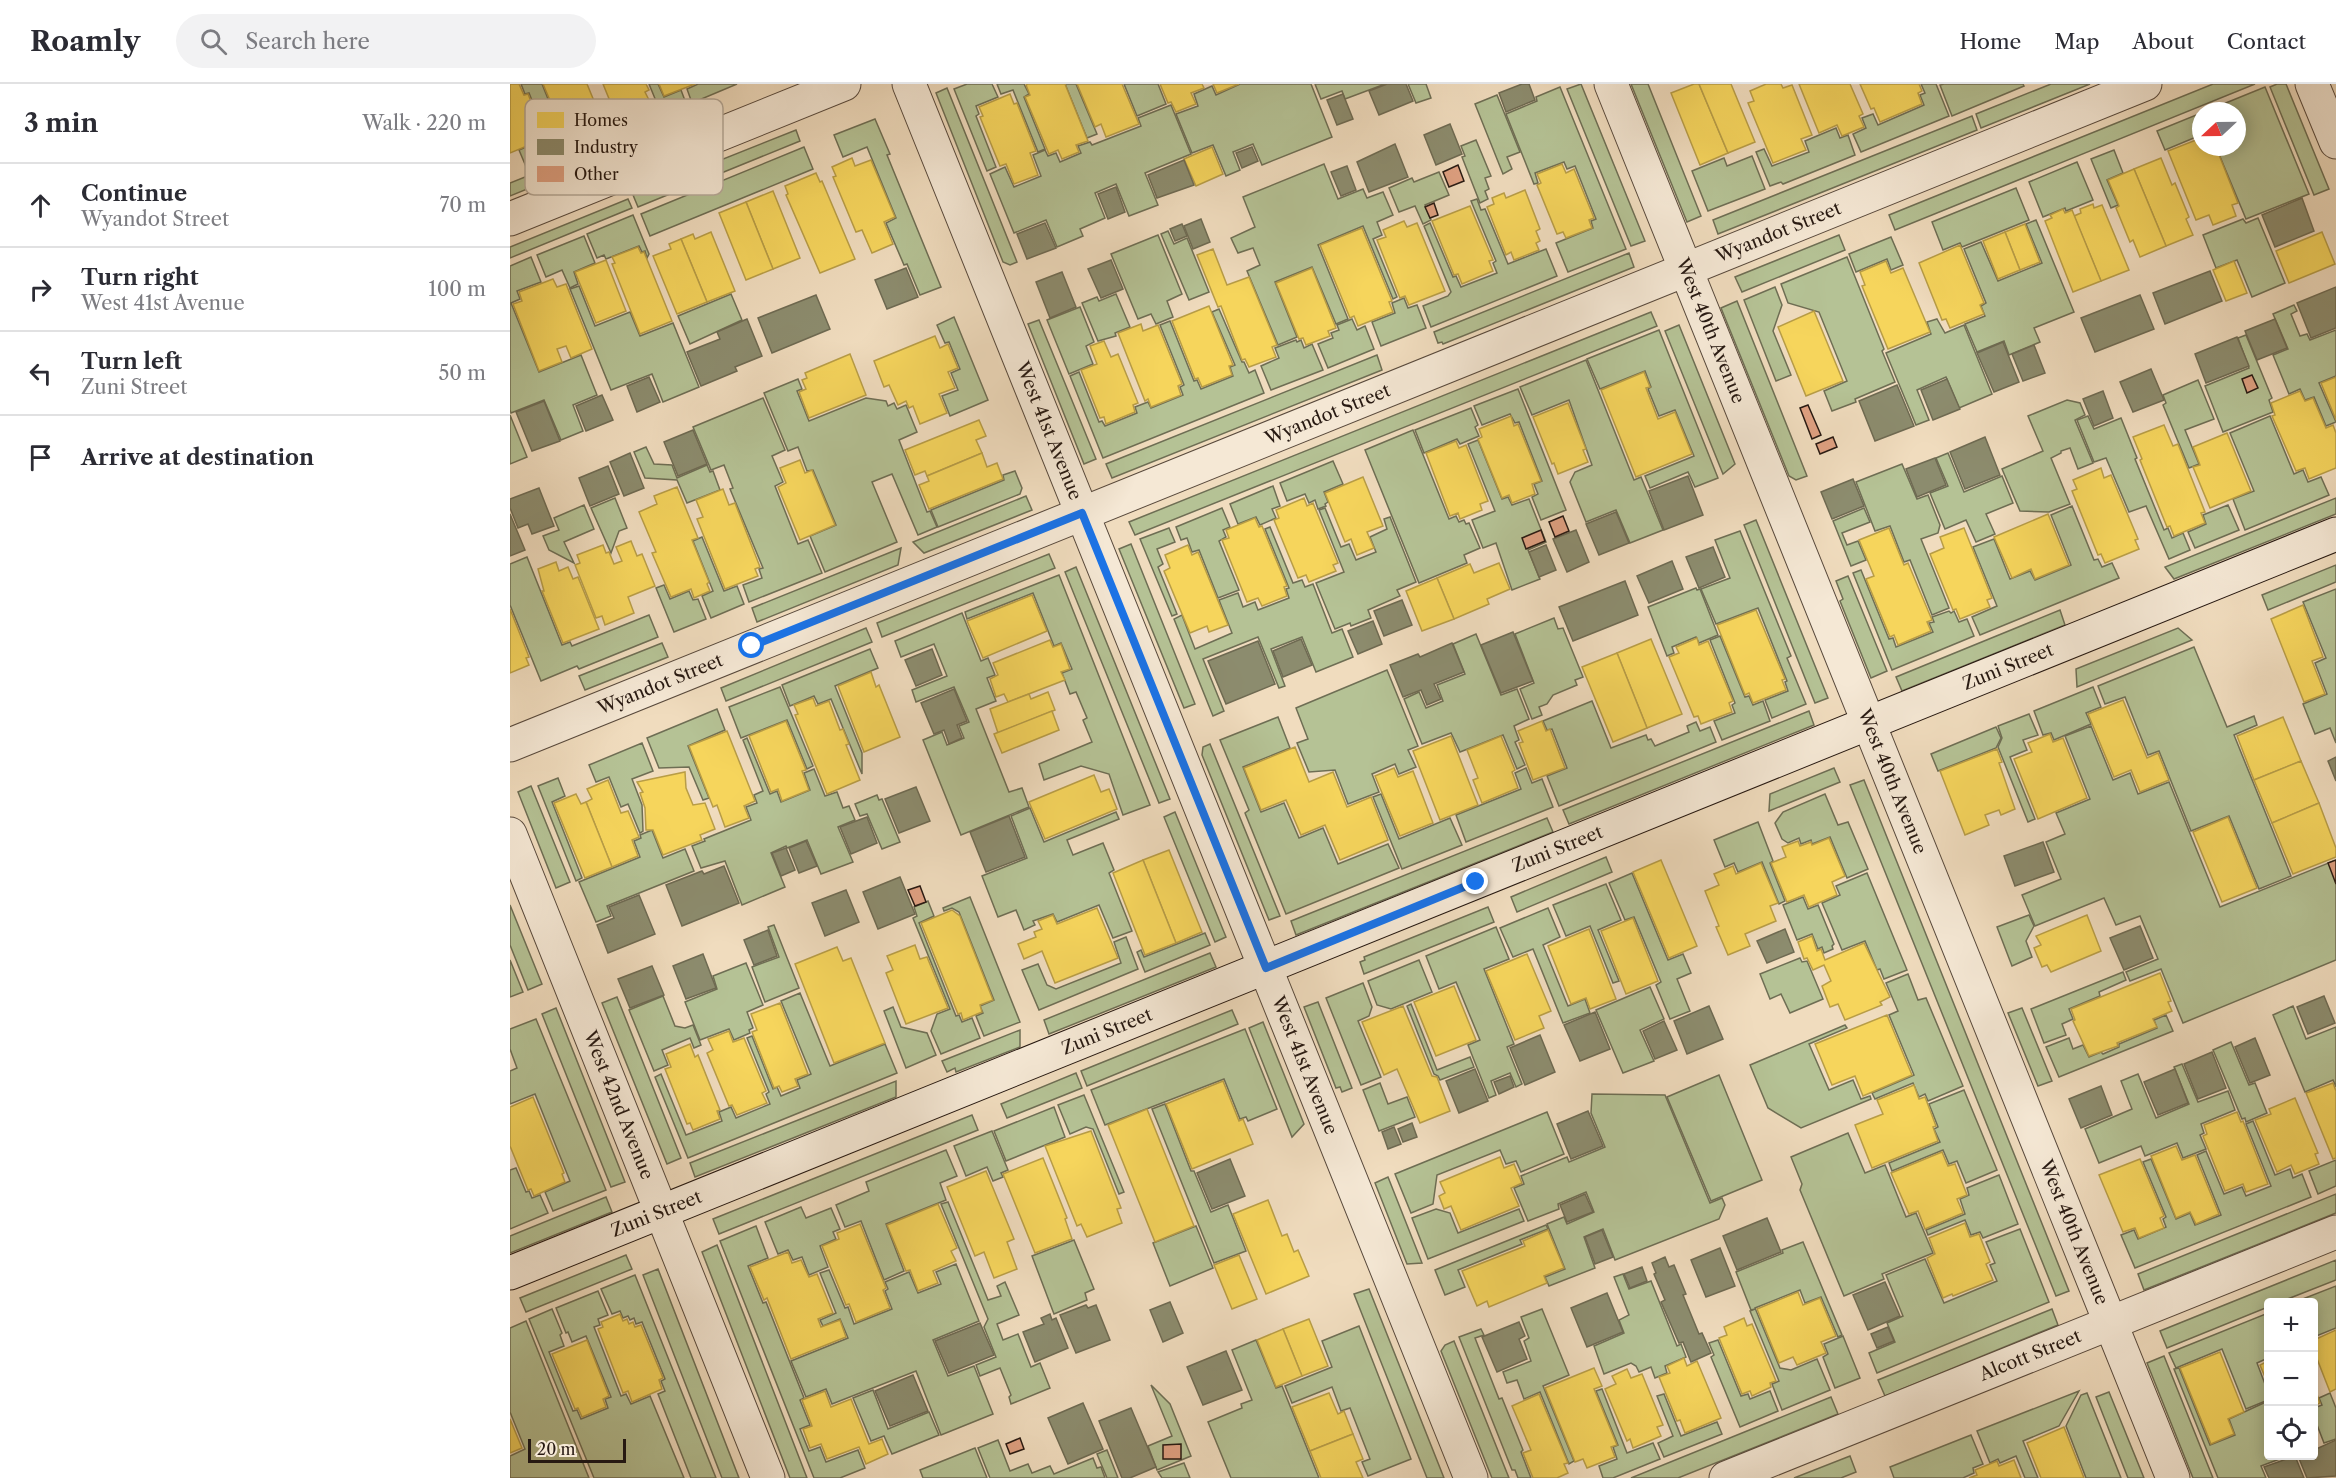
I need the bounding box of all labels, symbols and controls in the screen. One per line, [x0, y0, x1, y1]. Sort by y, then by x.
search box [176, 14, 596, 68]
text: Roamly [30, 24, 140, 58]
icon: search [197, 25, 230, 58]
text: Search here [245, 28, 370, 55]
text: Home [1960, 29, 2021, 54]
text: Map [2054, 29, 2099, 54]
text: About [2132, 29, 2194, 54]
text: Contact [2227, 29, 2306, 54]
legend [525, 99, 723, 195]
north arrow [2192, 102, 2246, 156]
text: 3 min [24, 107, 98, 139]
text: Homes [574, 110, 628, 130]
text: Walk · 220 m [362, 111, 486, 135]
text: Industry [574, 137, 639, 157]
text: Other [574, 164, 619, 184]
text: Continue [81, 180, 187, 207]
icon: ahead [24, 189, 57, 222]
text: 70 m [440, 193, 486, 217]
street label: Wyandot Street [1711, 197, 1845, 268]
text: Wyandot Street [81, 207, 229, 231]
street label: West 40th Avenue [1671, 254, 1750, 407]
text: Turn right [81, 264, 199, 291]
icon: right [24, 273, 57, 306]
text: 100 m [428, 277, 486, 301]
text: West 41st Avenue [81, 291, 245, 315]
text: Turn left [81, 348, 182, 375]
icon: left [24, 357, 57, 390]
street label: West 41st Avenue [1011, 357, 1087, 503]
text: 50 m [439, 361, 486, 385]
text: Zuni Street [81, 375, 187, 399]
street label: Wyandot Street [1261, 379, 1394, 450]
icon: arrive [24, 441, 57, 474]
text: Arrive at destination [81, 444, 314, 471]
route start [738, 632, 764, 658]
street label: Zuni Street [1959, 638, 2057, 695]
street label: Wyandot Street [593, 649, 727, 720]
street label: West 40th Avenue [1853, 705, 1931, 857]
street label: Zuni Street [1509, 821, 1607, 877]
route end [1462, 868, 1488, 894]
street label: West 41st Avenue [1266, 992, 1342, 1138]
street label: Zuni Street [1058, 1003, 1156, 1060]
street label: West 42nd Avenue [579, 1027, 658, 1183]
street label: West 40th Avenue [2034, 1155, 2113, 1308]
street label: Zuni Street [608, 1185, 706, 1242]
map controls [2264, 1298, 2318, 1460]
button: + [2264, 1298, 2318, 1352]
street label: Alcott Street [1975, 1325, 2085, 1386]
button: − [2264, 1352, 2318, 1406]
button: locate [2264, 1406, 2318, 1460]
scale bar [528, 1436, 626, 1464]
text: 20 m [537, 1439, 576, 1459]

